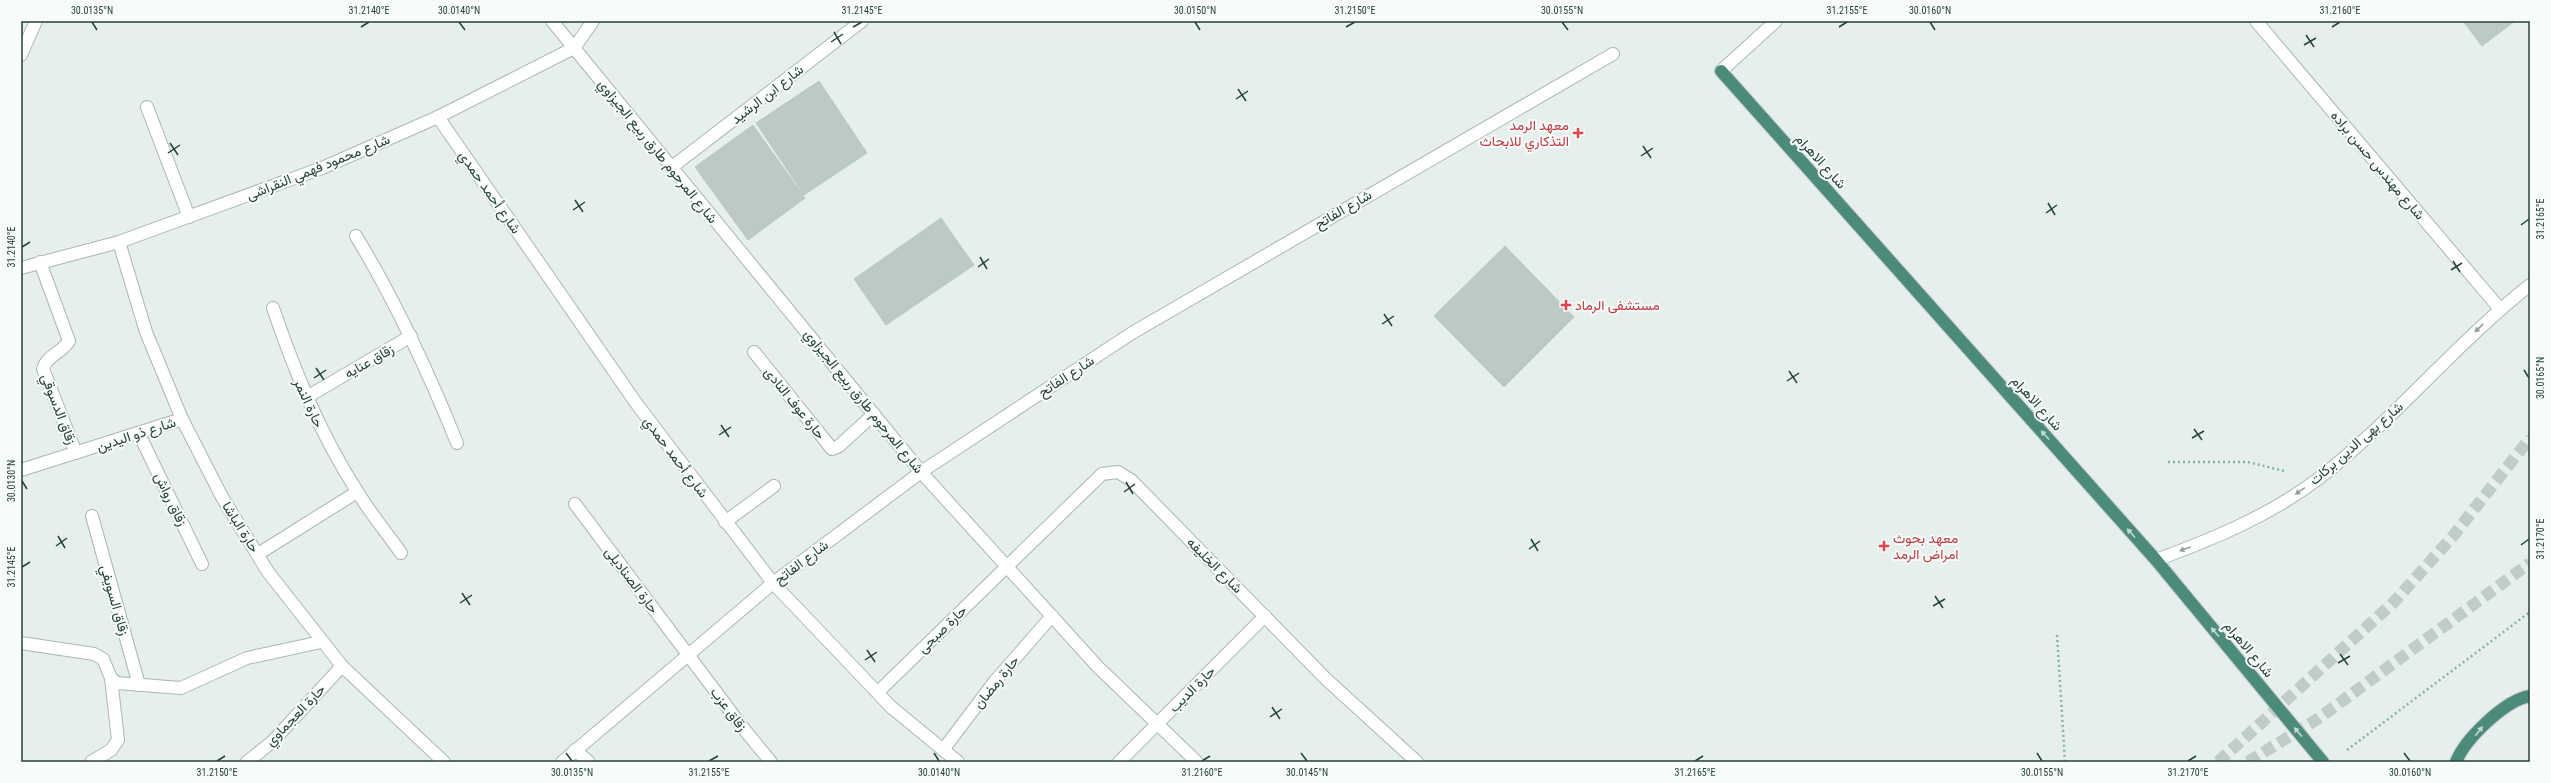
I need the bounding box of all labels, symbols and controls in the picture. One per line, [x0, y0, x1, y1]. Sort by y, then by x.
text: 30.0135°N [71, 5, 113, 16]
text: 31.2140°E [349, 5, 390, 16]
text: 30.0140°N [438, 5, 480, 16]
text: 31.2145°E [842, 5, 883, 16]
text: 30.0150°N [1174, 5, 1216, 16]
text: 31.2150°E [1335, 5, 1376, 16]
text: 30.0155°N [1541, 5, 1583, 16]
text: 31.2155°E [1827, 5, 1868, 16]
text: 30.0160°N [1909, 5, 1951, 16]
text: 31.2160°E [2320, 5, 2361, 16]
street label: شارع ابن الرشيد [728, 61, 808, 130]
street label: شارع المرحوم طارق ربيع الجيزاوي [592, 76, 721, 229]
street label: شارع مهندس حسن براده [2325, 107, 2428, 225]
place label: معهد الرمد التذكاري للابحاث [1480, 117, 1569, 153]
marker: معهد الرمد التذكاري للابحاث [1572, 127, 1584, 139]
street label: شارع الاهرام [1790, 130, 1850, 194]
street label: شارع محمود فهمي النقراشى [244, 131, 394, 207]
street label: شارع أحمد حمدي [452, 148, 524, 239]
street label: شارع الفاتح [1312, 186, 1376, 234]
text: 31.2165°E [2535, 198, 2546, 239]
text: 31.2140°E [6, 226, 17, 267]
place label: مستشفى الرماد [1575, 297, 1660, 314]
marker: مستشفى الرماد [1560, 299, 1572, 311]
one-way arrow [2474, 324, 2484, 333]
street label: شارع المرحوم طارق ربيع الجيزاوي [798, 326, 927, 479]
street label: زقاق عنايه [342, 340, 397, 382]
street label: شارع الفاتح [1035, 352, 1099, 402]
text: 30.0165°N [2535, 357, 2546, 399]
street label: حارة عوف النادى [760, 364, 829, 443]
street label: زقاق الدسوقي [34, 371, 80, 448]
street label: شارع الاهرام [2006, 372, 2066, 436]
street label: حارة النمر [289, 375, 327, 430]
street label: شارع بهى الدين بركات [2306, 398, 2408, 490]
street label: شارع أحمد حمدي [637, 413, 712, 503]
street label: شارع ذو اليدين [94, 414, 179, 457]
one-way arrow [2041, 431, 2050, 440]
text: 30.0130°N [6, 460, 17, 502]
street label: زقاق رواش [150, 470, 191, 529]
one-way arrow [2295, 487, 2305, 495]
street label: حارة الباشا [218, 499, 263, 556]
text: 31.2170°E [2535, 518, 2546, 559]
one-way arrow [2127, 527, 2136, 538]
place label: معهد بحوث امراض الرمد [1893, 530, 1959, 563]
street label: شارع الخليفه [1182, 534, 1246, 598]
street label: شارع الفاتح [771, 537, 833, 590]
marker: معهد بحوث امراض الرمد [1878, 540, 1890, 552]
street label: حارة الصناديلى [601, 544, 662, 617]
text: 31.2145°E [6, 546, 17, 587]
one-way arrow [2178, 547, 2190, 553]
street label: زقاق السويفي [93, 563, 133, 638]
street label: حارة صبحى [914, 602, 970, 657]
street label: شارع الاهرام [2219, 618, 2277, 682]
one-way arrow [2211, 626, 2220, 637]
street label: حارة رمضان [970, 653, 1023, 712]
street label: حارة الديب [1166, 663, 1219, 716]
street label: حارة العجماوي [262, 681, 331, 752]
street label: زقاق عزب [707, 684, 751, 735]
one-way arrow [2474, 725, 2483, 736]
one-way arrow [2294, 727, 2303, 737]
text: 31.2150°E [197, 767, 238, 778]
text: 30.0135°N [551, 767, 593, 778]
text: 31.2155°E [689, 767, 730, 778]
text: 30.0140°N [918, 767, 960, 778]
text: 31.2160°E [1182, 767, 1223, 778]
text: 30.0145°N [1286, 767, 1328, 778]
text: 31.2165°E [1675, 767, 1716, 778]
text: 30.0155°N [2021, 767, 2063, 778]
text: 31.2170°E [2168, 767, 2209, 778]
text: 30.0160°N [2389, 767, 2431, 778]

